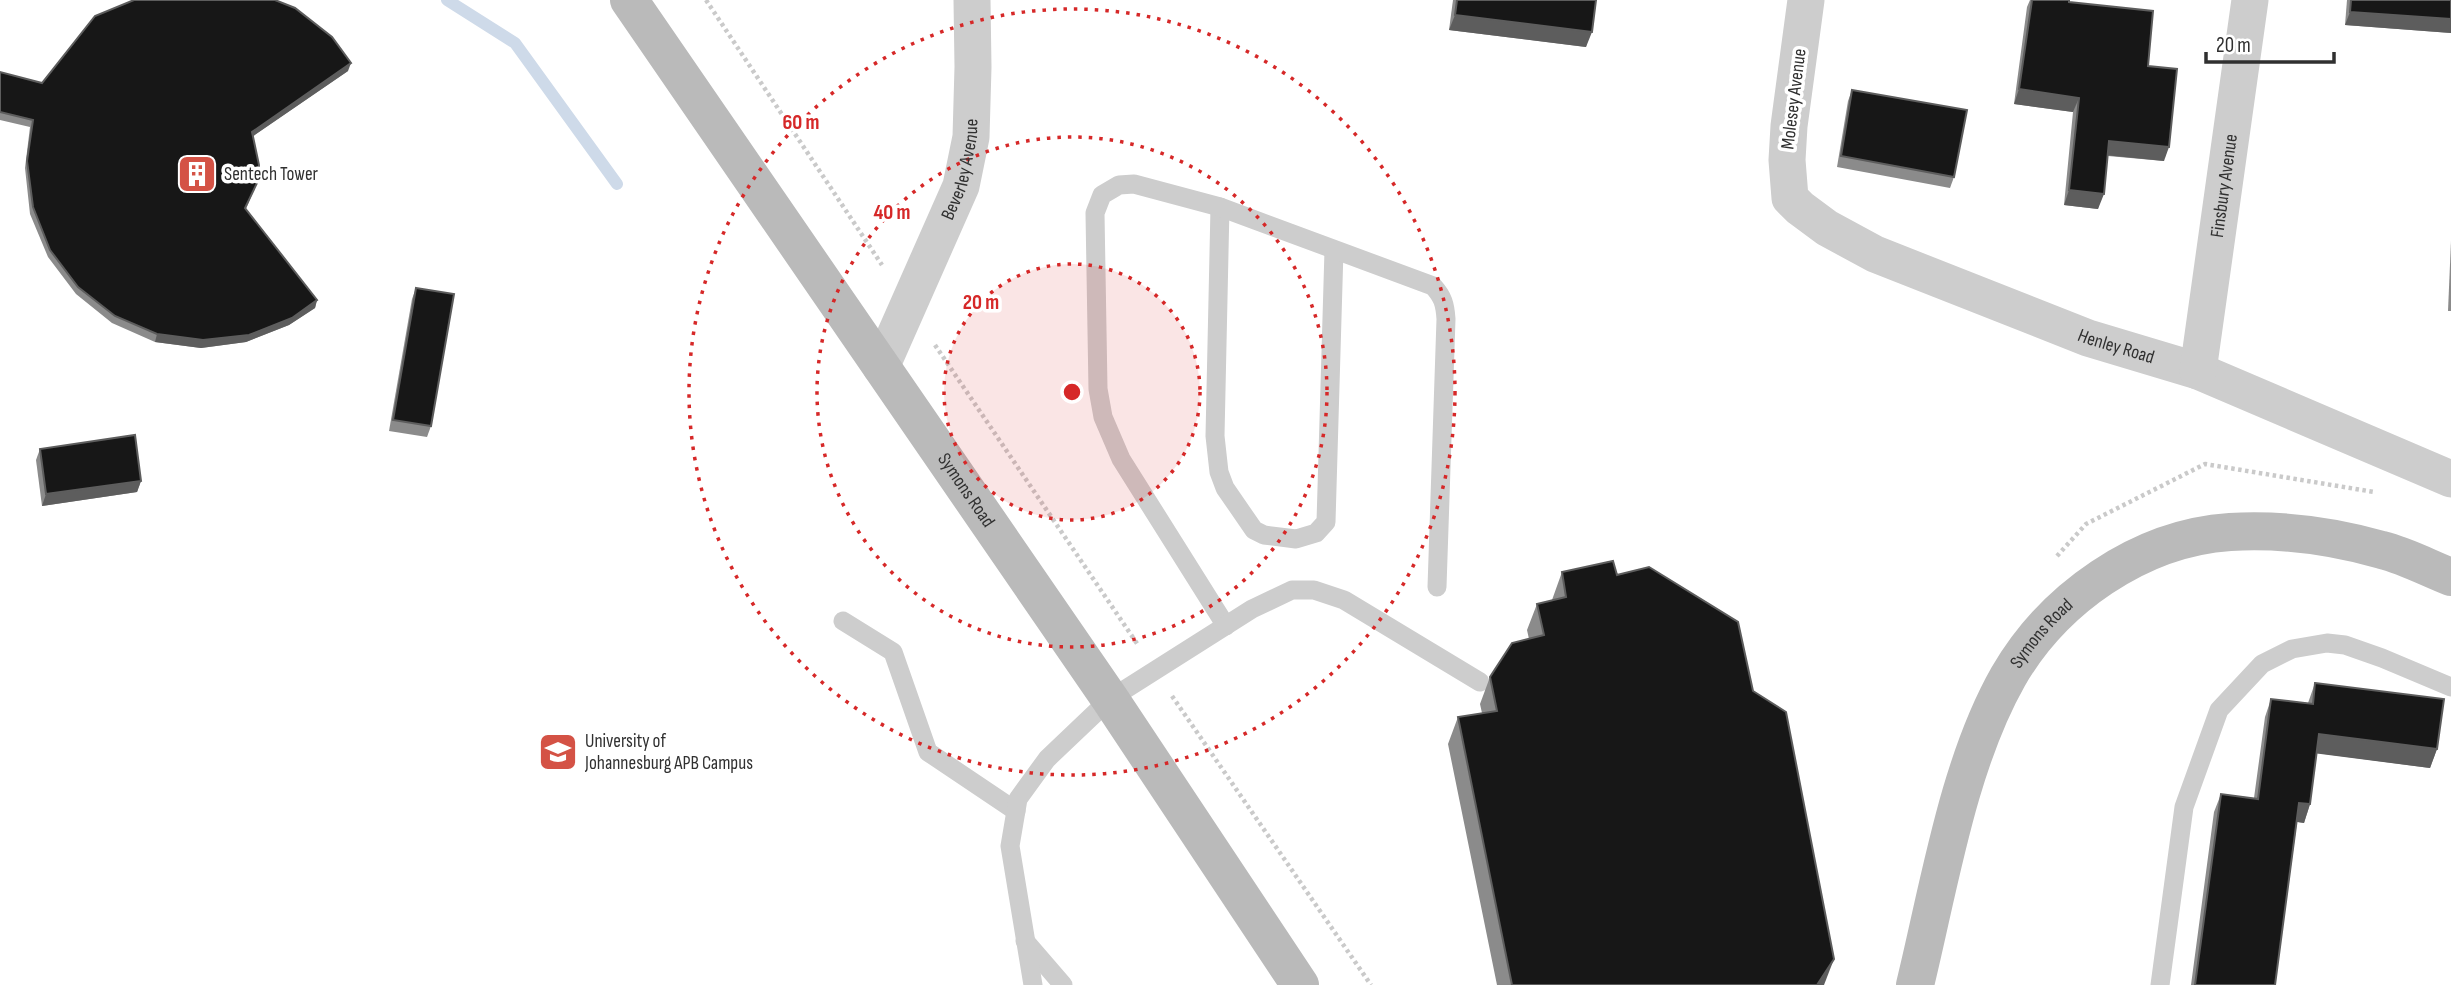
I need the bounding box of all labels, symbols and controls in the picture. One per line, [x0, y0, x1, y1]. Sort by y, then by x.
scale bar [2206, 21, 2334, 65]
text: 20 m [2216, 33, 2251, 58]
street label: Molesey Avenue [1776, 47, 1812, 151]
text: 60 m [782, 110, 820, 135]
street label: Beverley Avenue [936, 118, 983, 224]
street label: Finsbury Avenue [2205, 133, 2243, 239]
building icon: Sentech Tower [176, 153, 218, 195]
place label: Sentech Tower [224, 163, 319, 186]
text: 40 m [874, 200, 910, 225]
text: 20 m [963, 290, 999, 315]
street label: Henley Road [2075, 324, 2157, 369]
centre of rings [1060, 380, 1084, 404]
street label: Symons Road [933, 449, 1000, 532]
street label: Symons Road [2005, 593, 2078, 673]
place label: University of Johannesburg APB Campus [584, 730, 753, 775]
school or university icon: University of Johannesburg APB Campus [537, 731, 579, 773]

